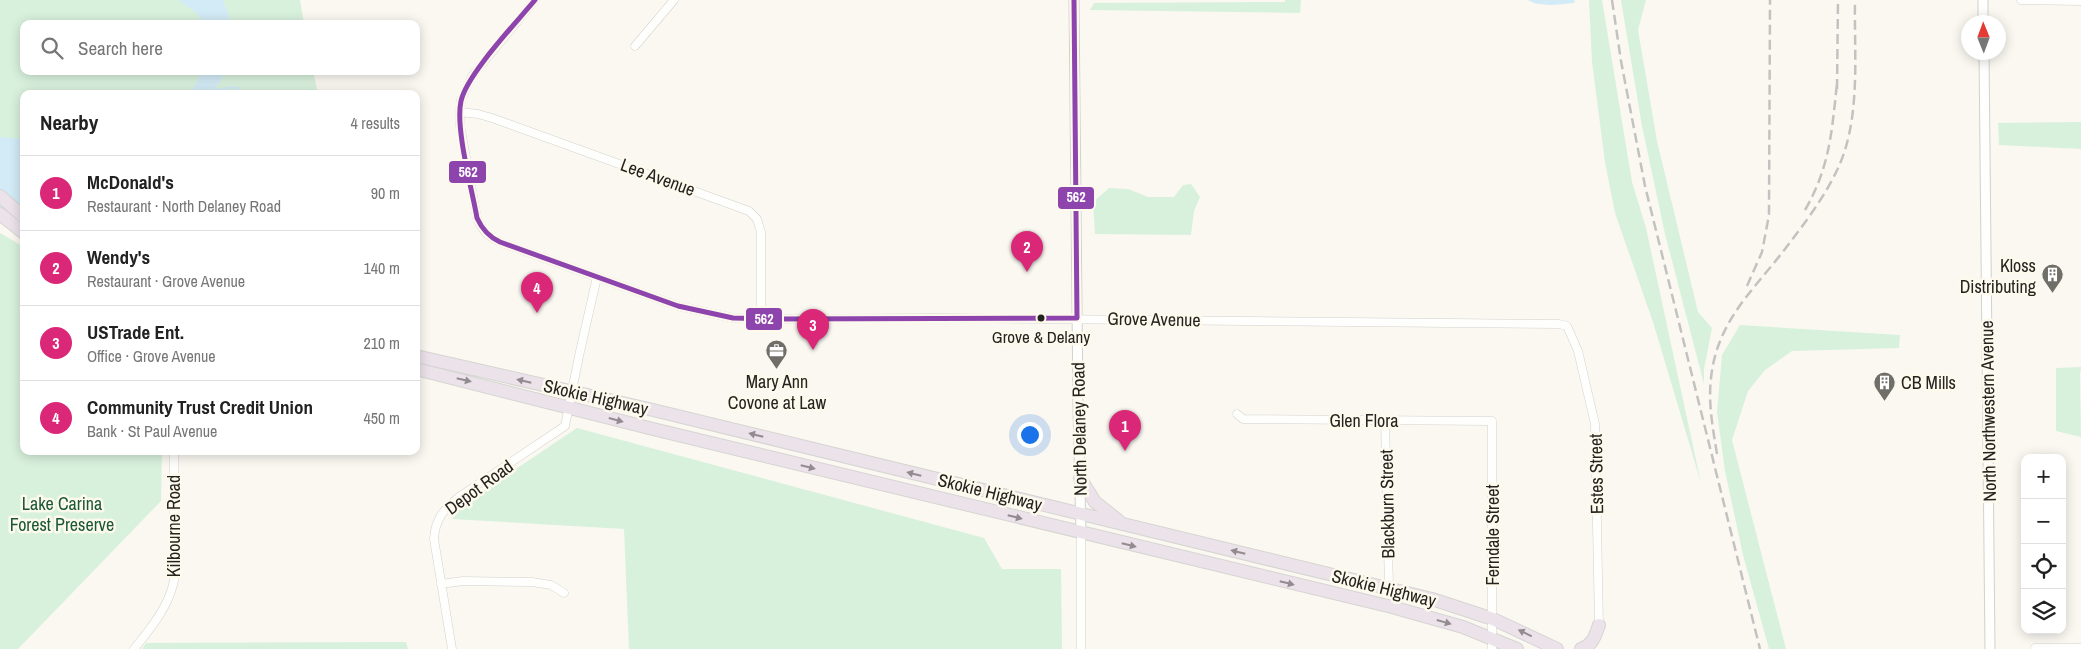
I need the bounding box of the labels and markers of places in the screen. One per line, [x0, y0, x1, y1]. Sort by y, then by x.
pin: 2 [1011, 231, 1043, 272]
place label: Kloss Distributing [1960, 253, 2037, 299]
building icon: Kloss Distributing [2040, 263, 2064, 294]
pin: 4 [521, 272, 553, 313]
pin: 3 [797, 309, 829, 350]
marker: Grove & Delany [1036, 313, 1046, 323]
place label: Grove & Delany [992, 325, 1090, 348]
office icon: Mary Ann Covone at Law [765, 339, 789, 370]
place label: Mary Ann Covone at Law [728, 369, 827, 415]
building icon: CB Mills [1873, 370, 1897, 401]
place label: CB Mills [1901, 370, 1956, 395]
pin: 1 [1109, 410, 1141, 451]

